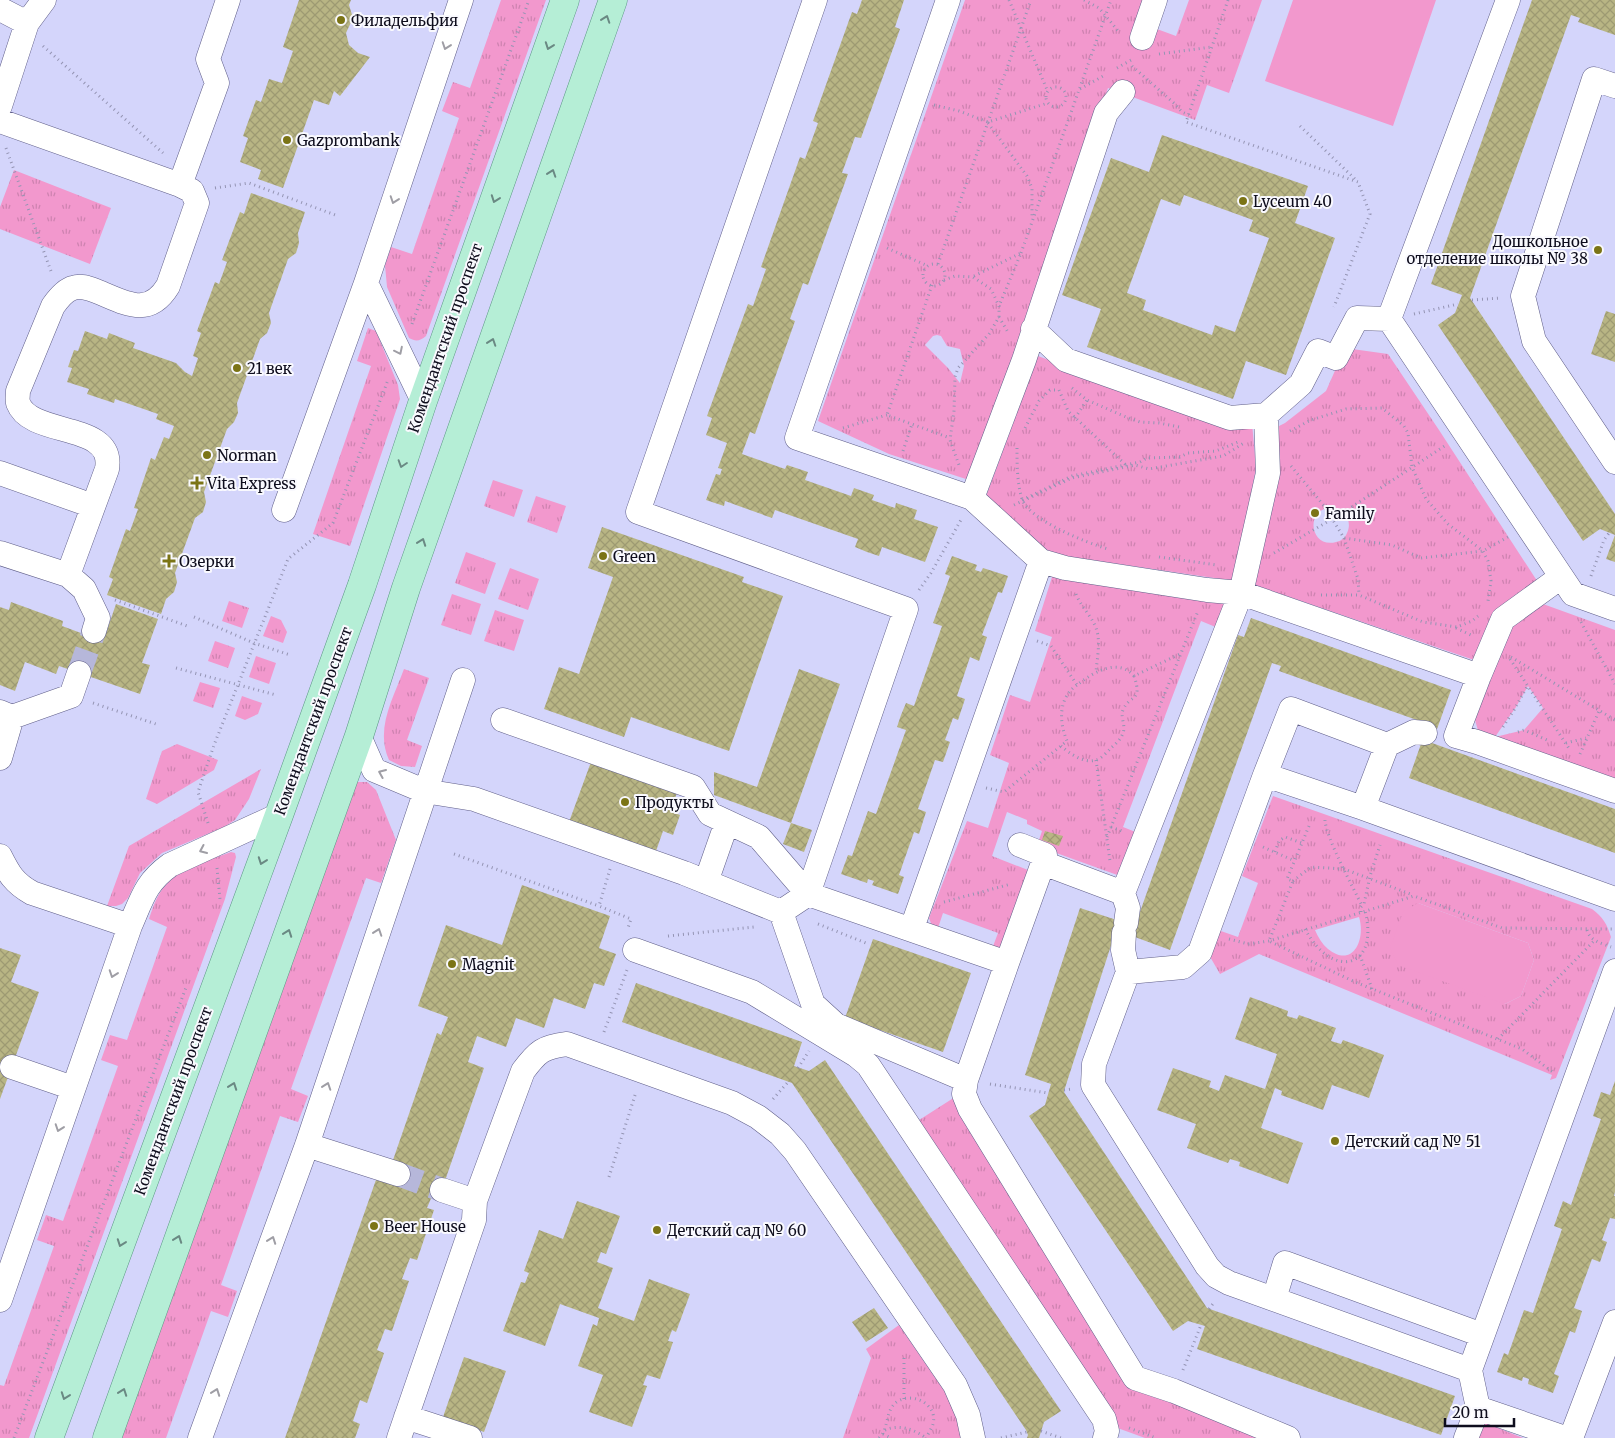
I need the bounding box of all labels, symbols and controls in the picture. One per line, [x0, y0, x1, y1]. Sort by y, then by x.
place label: Филадельфия [351, 11, 458, 30]
marker: Филадельфия [335, 14, 347, 26]
one-way arrow [600, 16, 610, 24]
one-way arrow [545, 41, 555, 50]
one-way arrow [441, 42, 451, 50]
place label: Gazprombank [297, 131, 400, 150]
marker: Gazprombank [281, 134, 293, 146]
one-way arrow [546, 169, 556, 177]
place label: Lyceum 40 [1253, 192, 1332, 211]
one-way arrow [490, 194, 500, 203]
marker: Lyceum 40 [1237, 195, 1249, 207]
one-way arrow [390, 196, 400, 204]
place label: Дошкольное отделение школы № 38 [1407, 232, 1588, 268]
street label: Комендантский проспект [404, 241, 486, 435]
marker: Дошкольное отделение школы № 38 [1592, 244, 1604, 256]
one-way arrow [486, 339, 496, 347]
one-way arrow [393, 346, 403, 355]
place label: 21 век [247, 359, 293, 378]
marker: 21 век [231, 362, 243, 374]
place label: Norman [217, 446, 277, 465]
marker: Norman [201, 449, 213, 461]
one-way arrow [398, 459, 408, 467]
place label: Vita Express [206, 474, 296, 493]
marker: Vita Express [191, 477, 203, 489]
place label: Family [1325, 504, 1375, 523]
marker: Family [1309, 507, 1321, 519]
one-way arrow [416, 538, 426, 546]
place label: Green [613, 547, 656, 566]
marker: Green [597, 550, 609, 562]
place label: Озерки [179, 552, 234, 571]
marker: Озерки [163, 555, 175, 567]
street label: Комендантский проспект [270, 624, 356, 818]
one-way arrow [378, 769, 387, 780]
place label: Продукты [635, 793, 714, 812]
marker: Продукты [619, 796, 631, 808]
one-way arrow [199, 843, 208, 854]
one-way arrow [258, 856, 268, 865]
one-way arrow [282, 929, 292, 938]
one-way arrow [372, 929, 382, 937]
place label: Magnit [462, 955, 515, 974]
marker: Magnit [446, 958, 458, 970]
one-way arrow [108, 970, 118, 978]
street label: Комендантский проспект [130, 1004, 216, 1198]
one-way arrow [227, 1082, 237, 1091]
one-way arrow [321, 1083, 331, 1091]
one-way arrow [55, 1123, 65, 1132]
place label: Детский сад № 51 [1345, 1132, 1481, 1151]
marker: Детский сад № 51 [1329, 1135, 1341, 1147]
place label: Beer House [384, 1217, 466, 1236]
marker: Beer House [368, 1220, 380, 1232]
place label: Детский сад № 60 [667, 1221, 806, 1240]
marker: Детский сад № 60 [651, 1224, 663, 1236]
one-way arrow [172, 1235, 182, 1244]
one-way arrow [266, 1236, 276, 1244]
one-way arrow [117, 1238, 127, 1247]
one-way arrow [117, 1388, 127, 1397]
one-way arrow [210, 1388, 220, 1397]
one-way arrow [61, 1391, 71, 1399]
scale bar [1445, 1396, 1514, 1428]
text: 20 m [1452, 1403, 1489, 1422]

